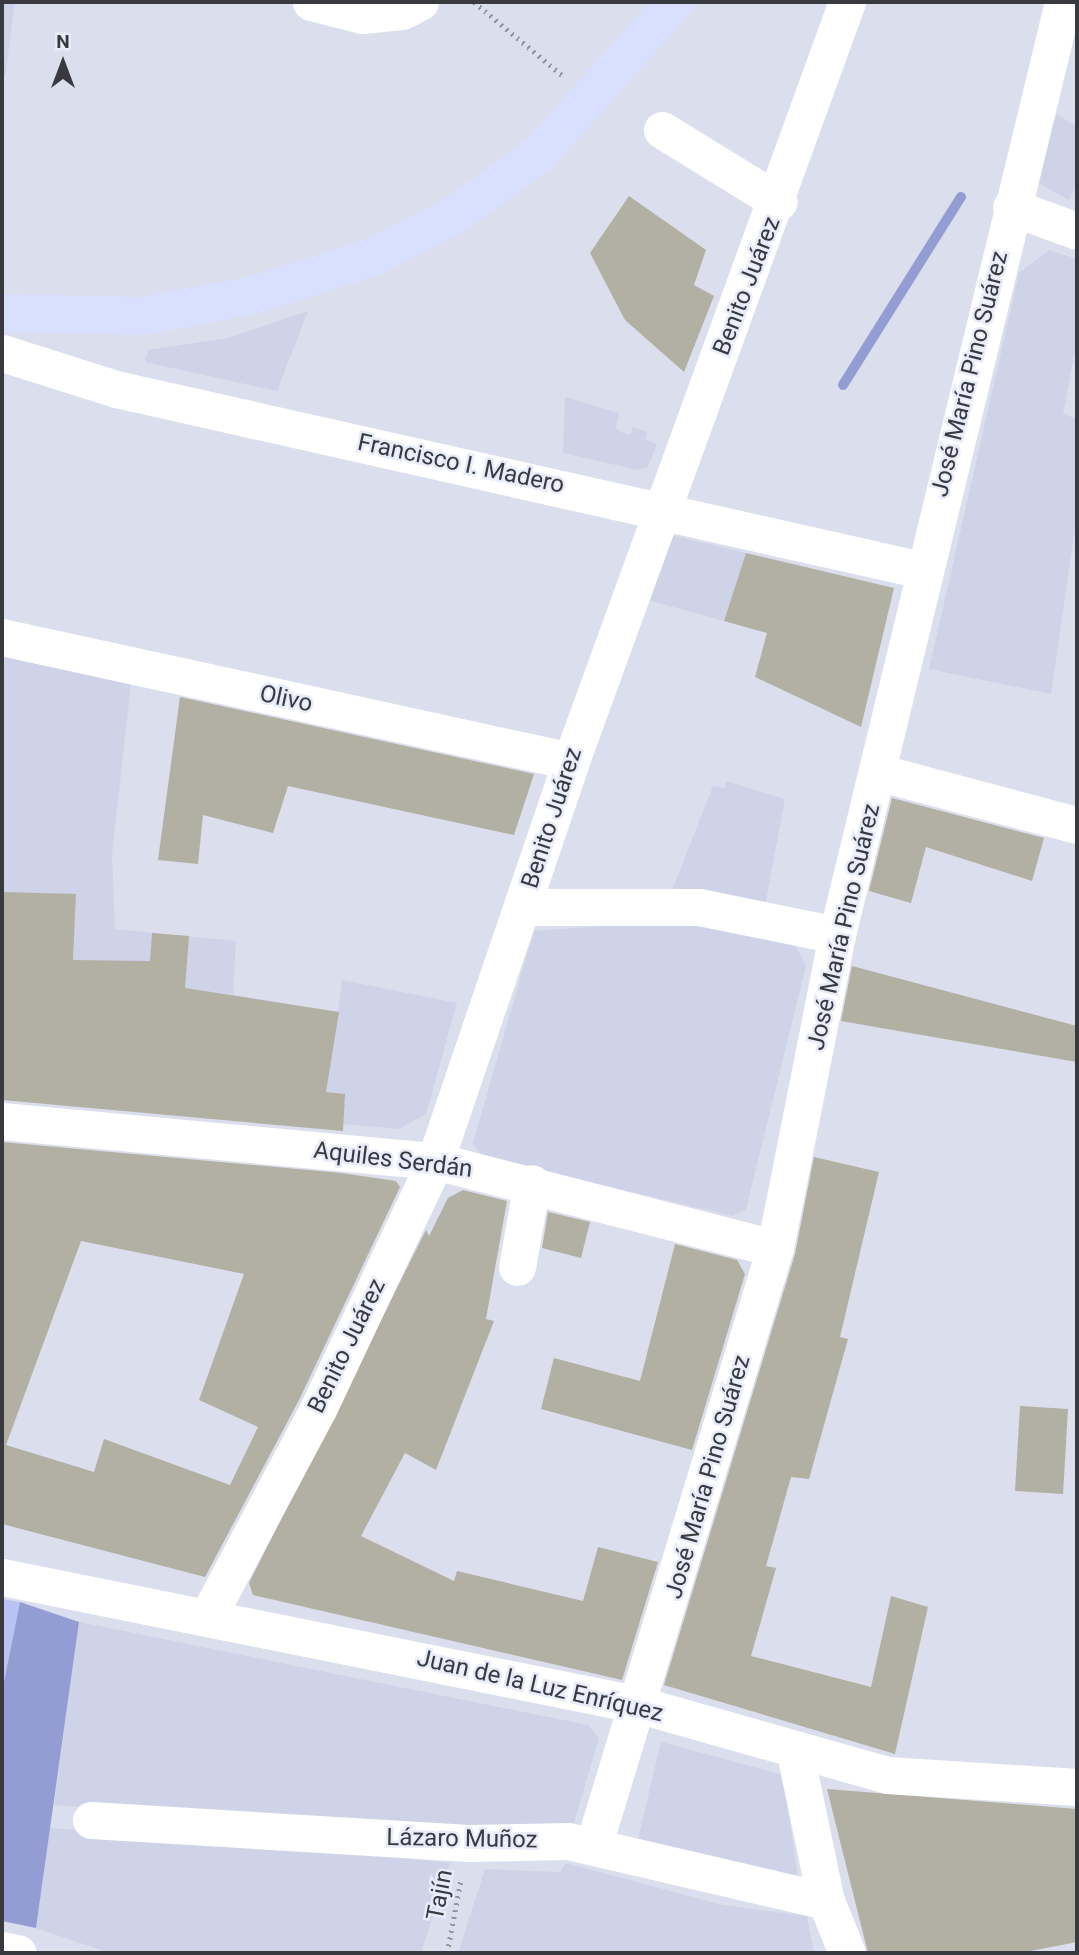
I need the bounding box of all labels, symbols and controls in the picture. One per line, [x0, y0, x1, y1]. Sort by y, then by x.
north arrow [28, 28, 98, 98]
text: N [56, 30, 70, 53]
street label: Benito Juárez [707, 213, 787, 359]
street label: José María Pino Suárez [926, 248, 1014, 500]
street label: Francisco I. Madero [355, 428, 567, 500]
street label: Olivo [257, 679, 315, 719]
street label: Benito Juárez [516, 744, 588, 892]
street label: José María Pino Suárez [802, 801, 886, 1053]
street label: Aquiles Serdán [312, 1136, 474, 1184]
street label: Benito Juárez [302, 1274, 392, 1418]
street label: José María Pino Suárez [659, 1352, 757, 1602]
street label: Juan de la Luz Enríquez [414, 1644, 666, 1728]
street label: Lázaro Muñoz [386, 1823, 538, 1855]
street label: Tajín [421, 1867, 459, 1923]

